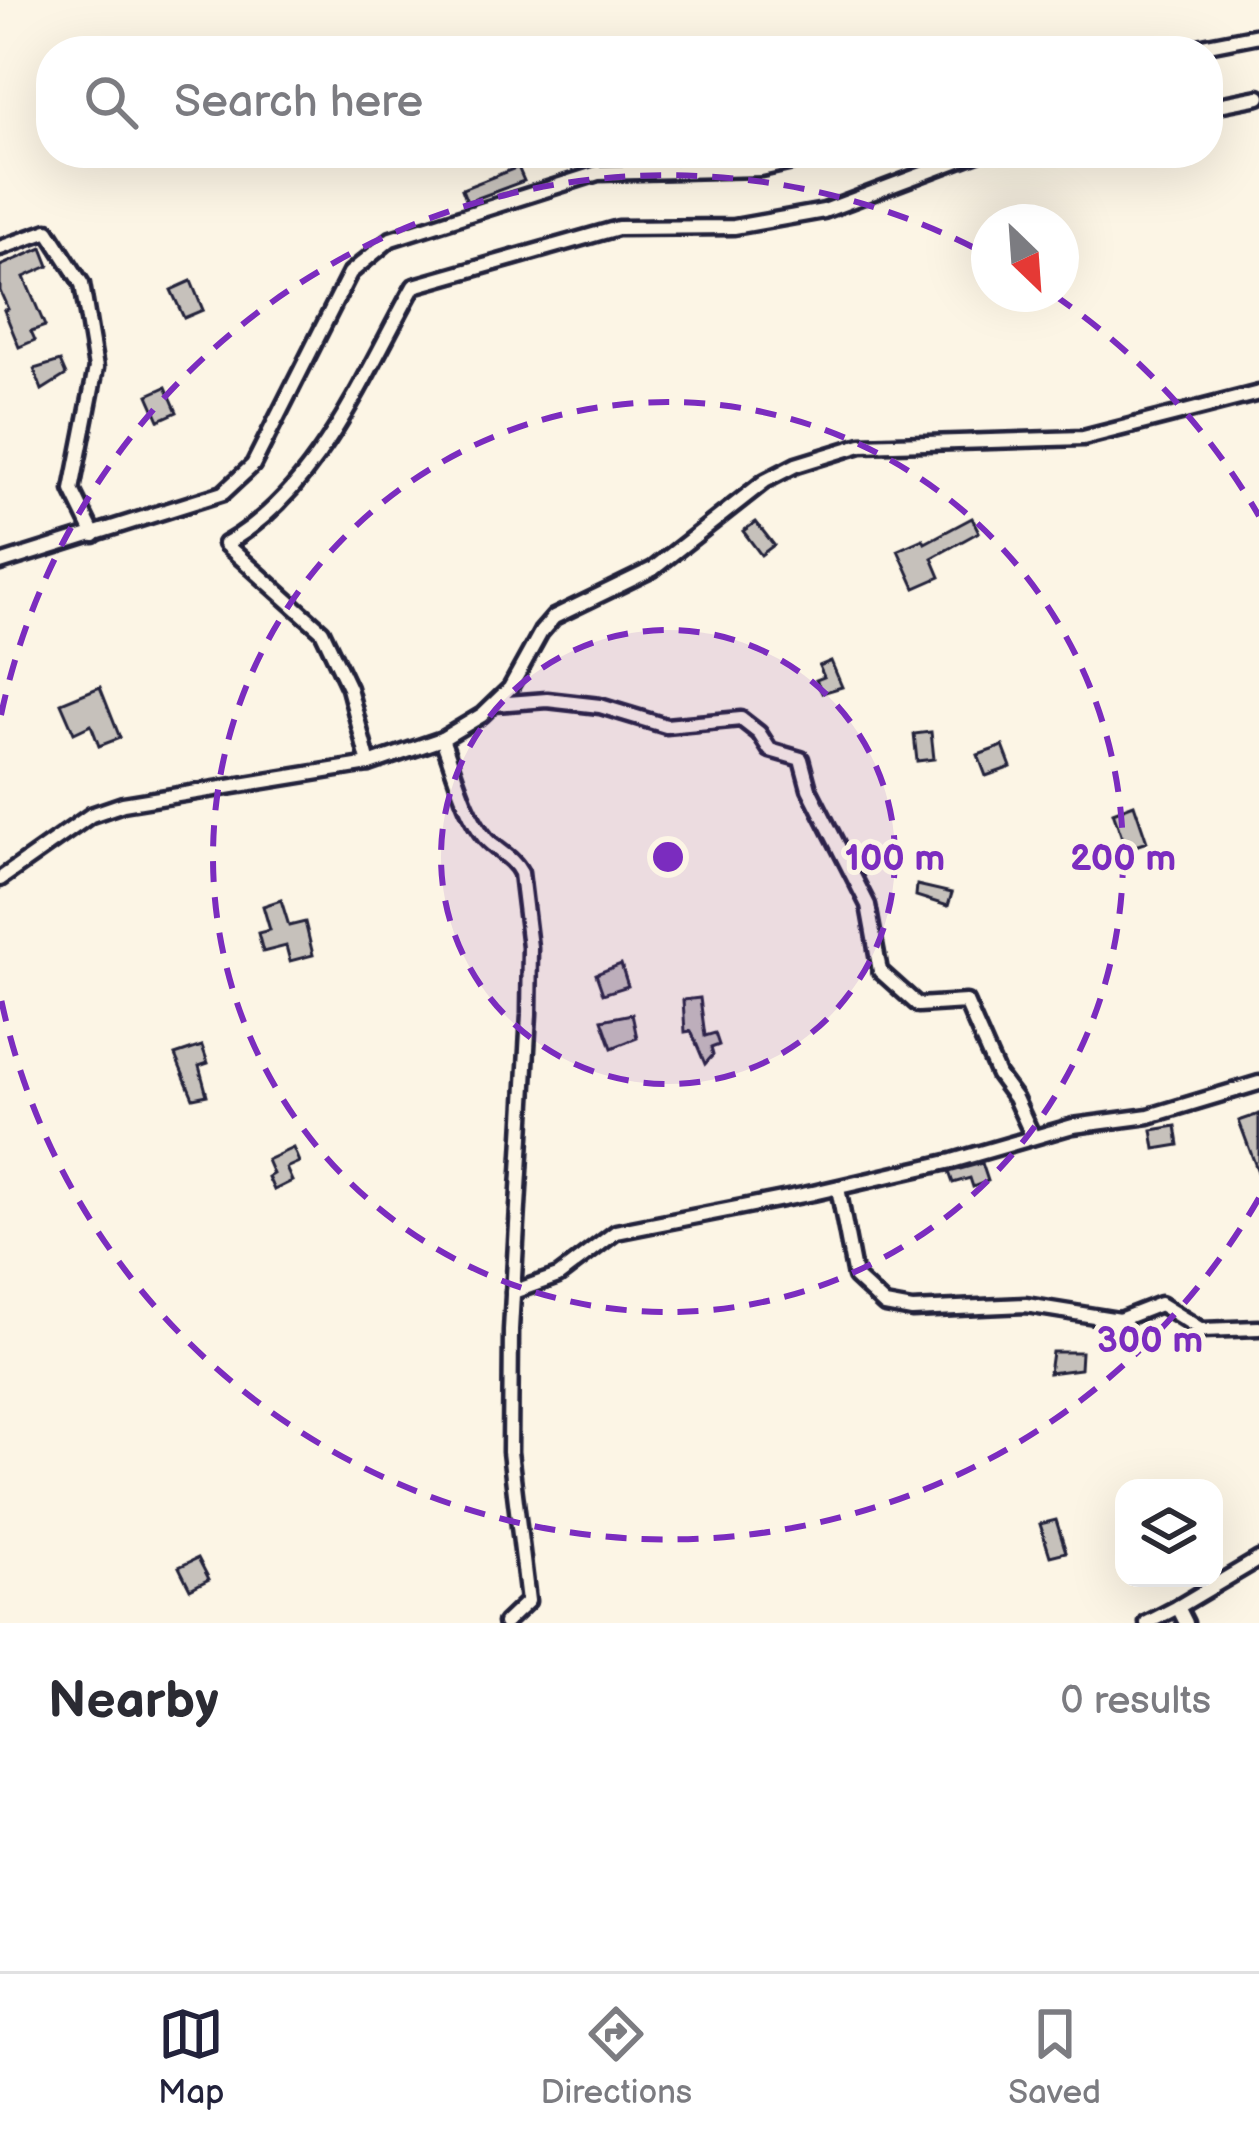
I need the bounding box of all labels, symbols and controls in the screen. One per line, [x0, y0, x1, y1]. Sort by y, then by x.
search box [36, 36, 1223, 168]
icon: search [78, 69, 144, 135]
text: Search here [174, 75, 423, 130]
north arrow [971, 204, 1079, 312]
centre of rings [647, 836, 689, 878]
text: 100 m [845, 838, 945, 881]
text: 200 m [1070, 838, 1176, 881]
text: 300 m [1097, 1320, 1203, 1363]
map controls [1115, 1479, 1223, 1587]
button: layers [1115, 1479, 1223, 1587]
text: Nearby [48, 1671, 219, 1732]
text: 0 results [1060, 1678, 1211, 1725]
tab: Map [158, 2001, 224, 2113]
tab: Directions [541, 2001, 692, 2113]
tab: Saved [1008, 2001, 1101, 2113]

